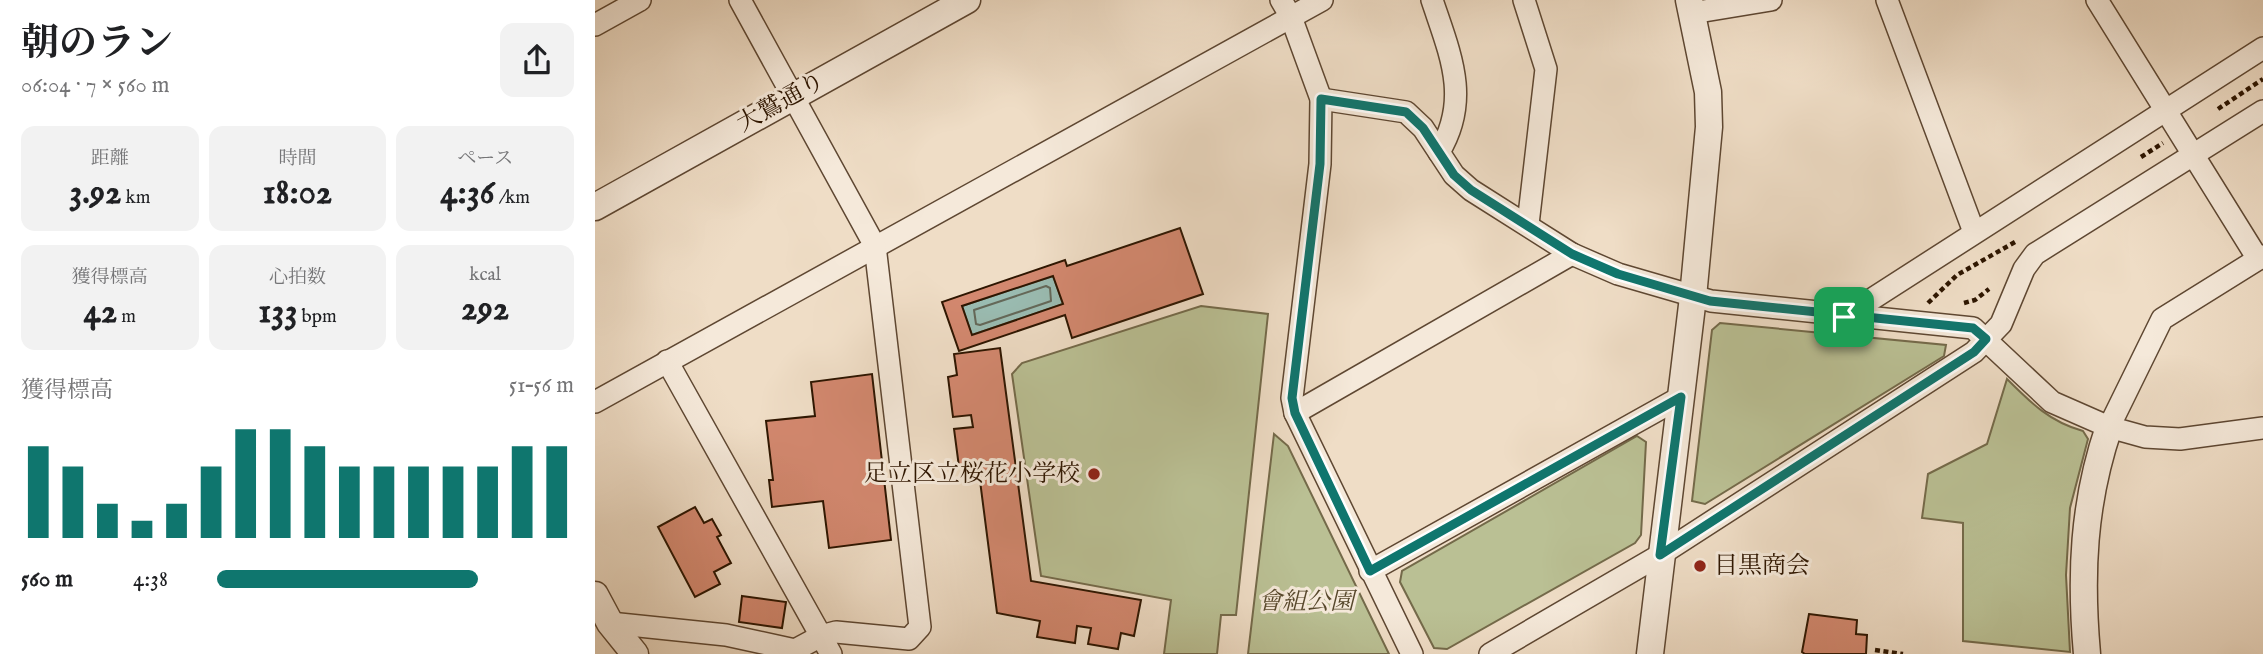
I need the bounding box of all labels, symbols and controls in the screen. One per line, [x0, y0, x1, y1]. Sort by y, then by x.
text: 朝のラン [21, 21, 173, 69]
button: share [500, 23, 574, 97]
street label: 大鷲通り [732, 66, 830, 140]
text: 06:04 · 7 × 560 m [21, 71, 170, 100]
text: 距離 [91, 147, 129, 171]
text: 時間 [278, 147, 317, 171]
text: ペース [457, 147, 513, 171]
text: 3.92 [69, 171, 121, 216]
text: 18:02 [263, 171, 332, 216]
text: 4:36 [440, 171, 495, 216]
text: km [121, 186, 150, 210]
text: /km [495, 186, 530, 210]
text: kcal [469, 263, 501, 287]
text: 獲得標高 [72, 266, 148, 290]
text: 心拍数 [269, 266, 326, 290]
text: 292 [461, 287, 509, 332]
pin [1814, 287, 1874, 347]
text: 42 [84, 290, 117, 335]
text: 133 [258, 290, 297, 335]
icon: arrive [1825, 298, 1863, 336]
text: m [117, 305, 136, 329]
text: bpm [297, 305, 337, 329]
text: 51–56 m [509, 371, 574, 400]
text: 獲得標高 [21, 376, 113, 405]
place label: 足立区立桜花小学校 [864, 459, 1080, 490]
marker: 足立区立桜花小学校 [1086, 466, 1102, 482]
place label: 目黒商会 [1714, 551, 1810, 582]
marker: 目黒商会 [1692, 558, 1708, 574]
text: 560 m [21, 565, 73, 594]
text: 4:38 [133, 565, 168, 594]
park label: 會組公園 [1258, 587, 1358, 618]

